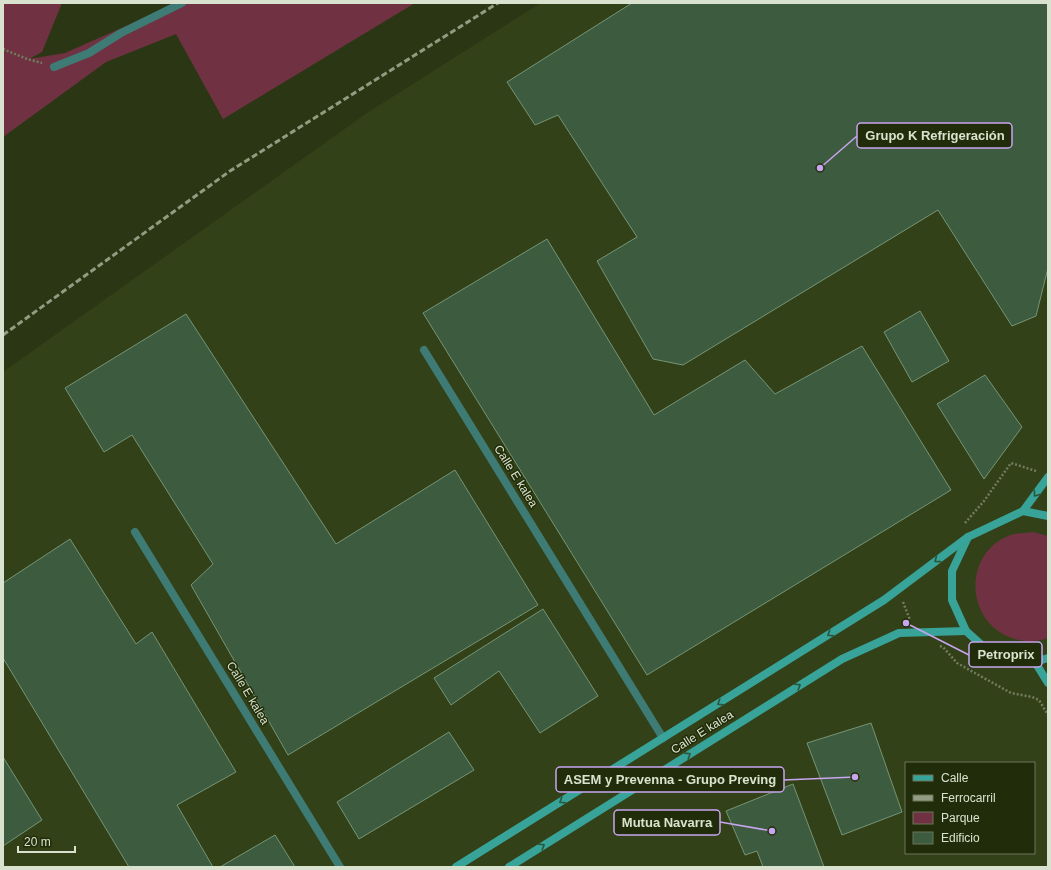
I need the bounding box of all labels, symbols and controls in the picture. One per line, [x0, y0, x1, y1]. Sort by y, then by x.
callout: Grupo K Refrigeración [857, 123, 1012, 148]
text: Grupo K Refrigeración [865, 128, 1005, 143]
street label: Calle E kalea [491, 442, 541, 510]
one-way arrow [1033, 490, 1041, 497]
one-way arrow [934, 555, 941, 562]
one-way arrow [827, 629, 834, 637]
callout: Petroprix [969, 642, 1042, 667]
text: Petroprix [977, 647, 1035, 662]
street label: Calle E kalea [224, 659, 272, 727]
one-way arrow [794, 684, 801, 691]
one-way arrow [717, 698, 724, 706]
street label: Calle E kalea [668, 707, 736, 757]
one-way arrow [684, 753, 691, 760]
legend [905, 762, 1035, 854]
callout: ASEM y Prevenna - Grupo Preving [556, 767, 784, 792]
text: Calle [941, 771, 969, 785]
text: ASEM y Prevenna - Grupo Preving [564, 772, 776, 787]
text: Ferrocarril [941, 791, 996, 805]
one-way arrow [559, 797, 566, 804]
callout: Mutua Navarra [614, 810, 720, 835]
text: Parque [941, 811, 980, 825]
text: Mutua Navarra [622, 815, 713, 830]
scale bar [18, 828, 75, 854]
text: Edificio [941, 831, 980, 845]
text: 20 m [24, 835, 51, 849]
one-way arrow [538, 844, 545, 851]

